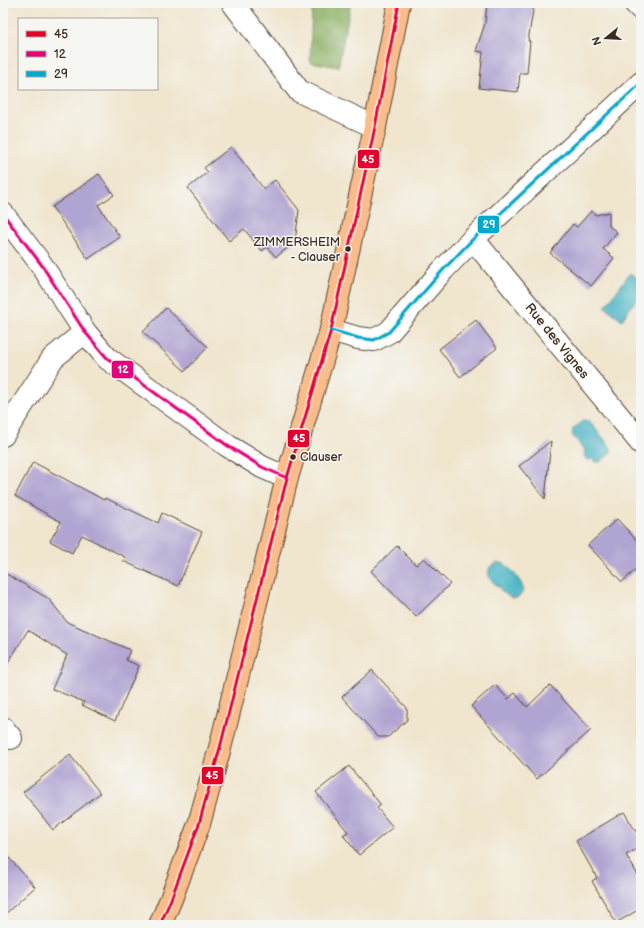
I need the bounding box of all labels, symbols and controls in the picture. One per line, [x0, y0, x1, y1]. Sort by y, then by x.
legend [18, 18, 158, 90]
north arrow [586, 18, 626, 58]
text: 45 [54, 27, 68, 42]
text: N [590, 35, 604, 47]
text: 12 [54, 47, 66, 62]
text: 29 [54, 67, 68, 82]
line badge: 45 [357, 149, 380, 169]
text: 45 [362, 153, 375, 166]
line badge: 29 [477, 215, 500, 234]
text: 29 [482, 218, 496, 231]
place label: ZIMMERSHEIM - Clauser [253, 235, 341, 265]
marker: ZIMMERSHEIM - Clauser [343, 244, 353, 254]
street label: Rue des Vignes [522, 300, 593, 382]
line badge: 12 [111, 360, 134, 379]
text: 12 [117, 363, 129, 376]
line badge: 45 [287, 429, 310, 448]
text: 45 [293, 432, 306, 445]
place label: Clauser [300, 450, 343, 465]
marker: Clauser [288, 452, 298, 462]
line badge: 45 [201, 766, 224, 785]
text: 45 [206, 769, 219, 782]

